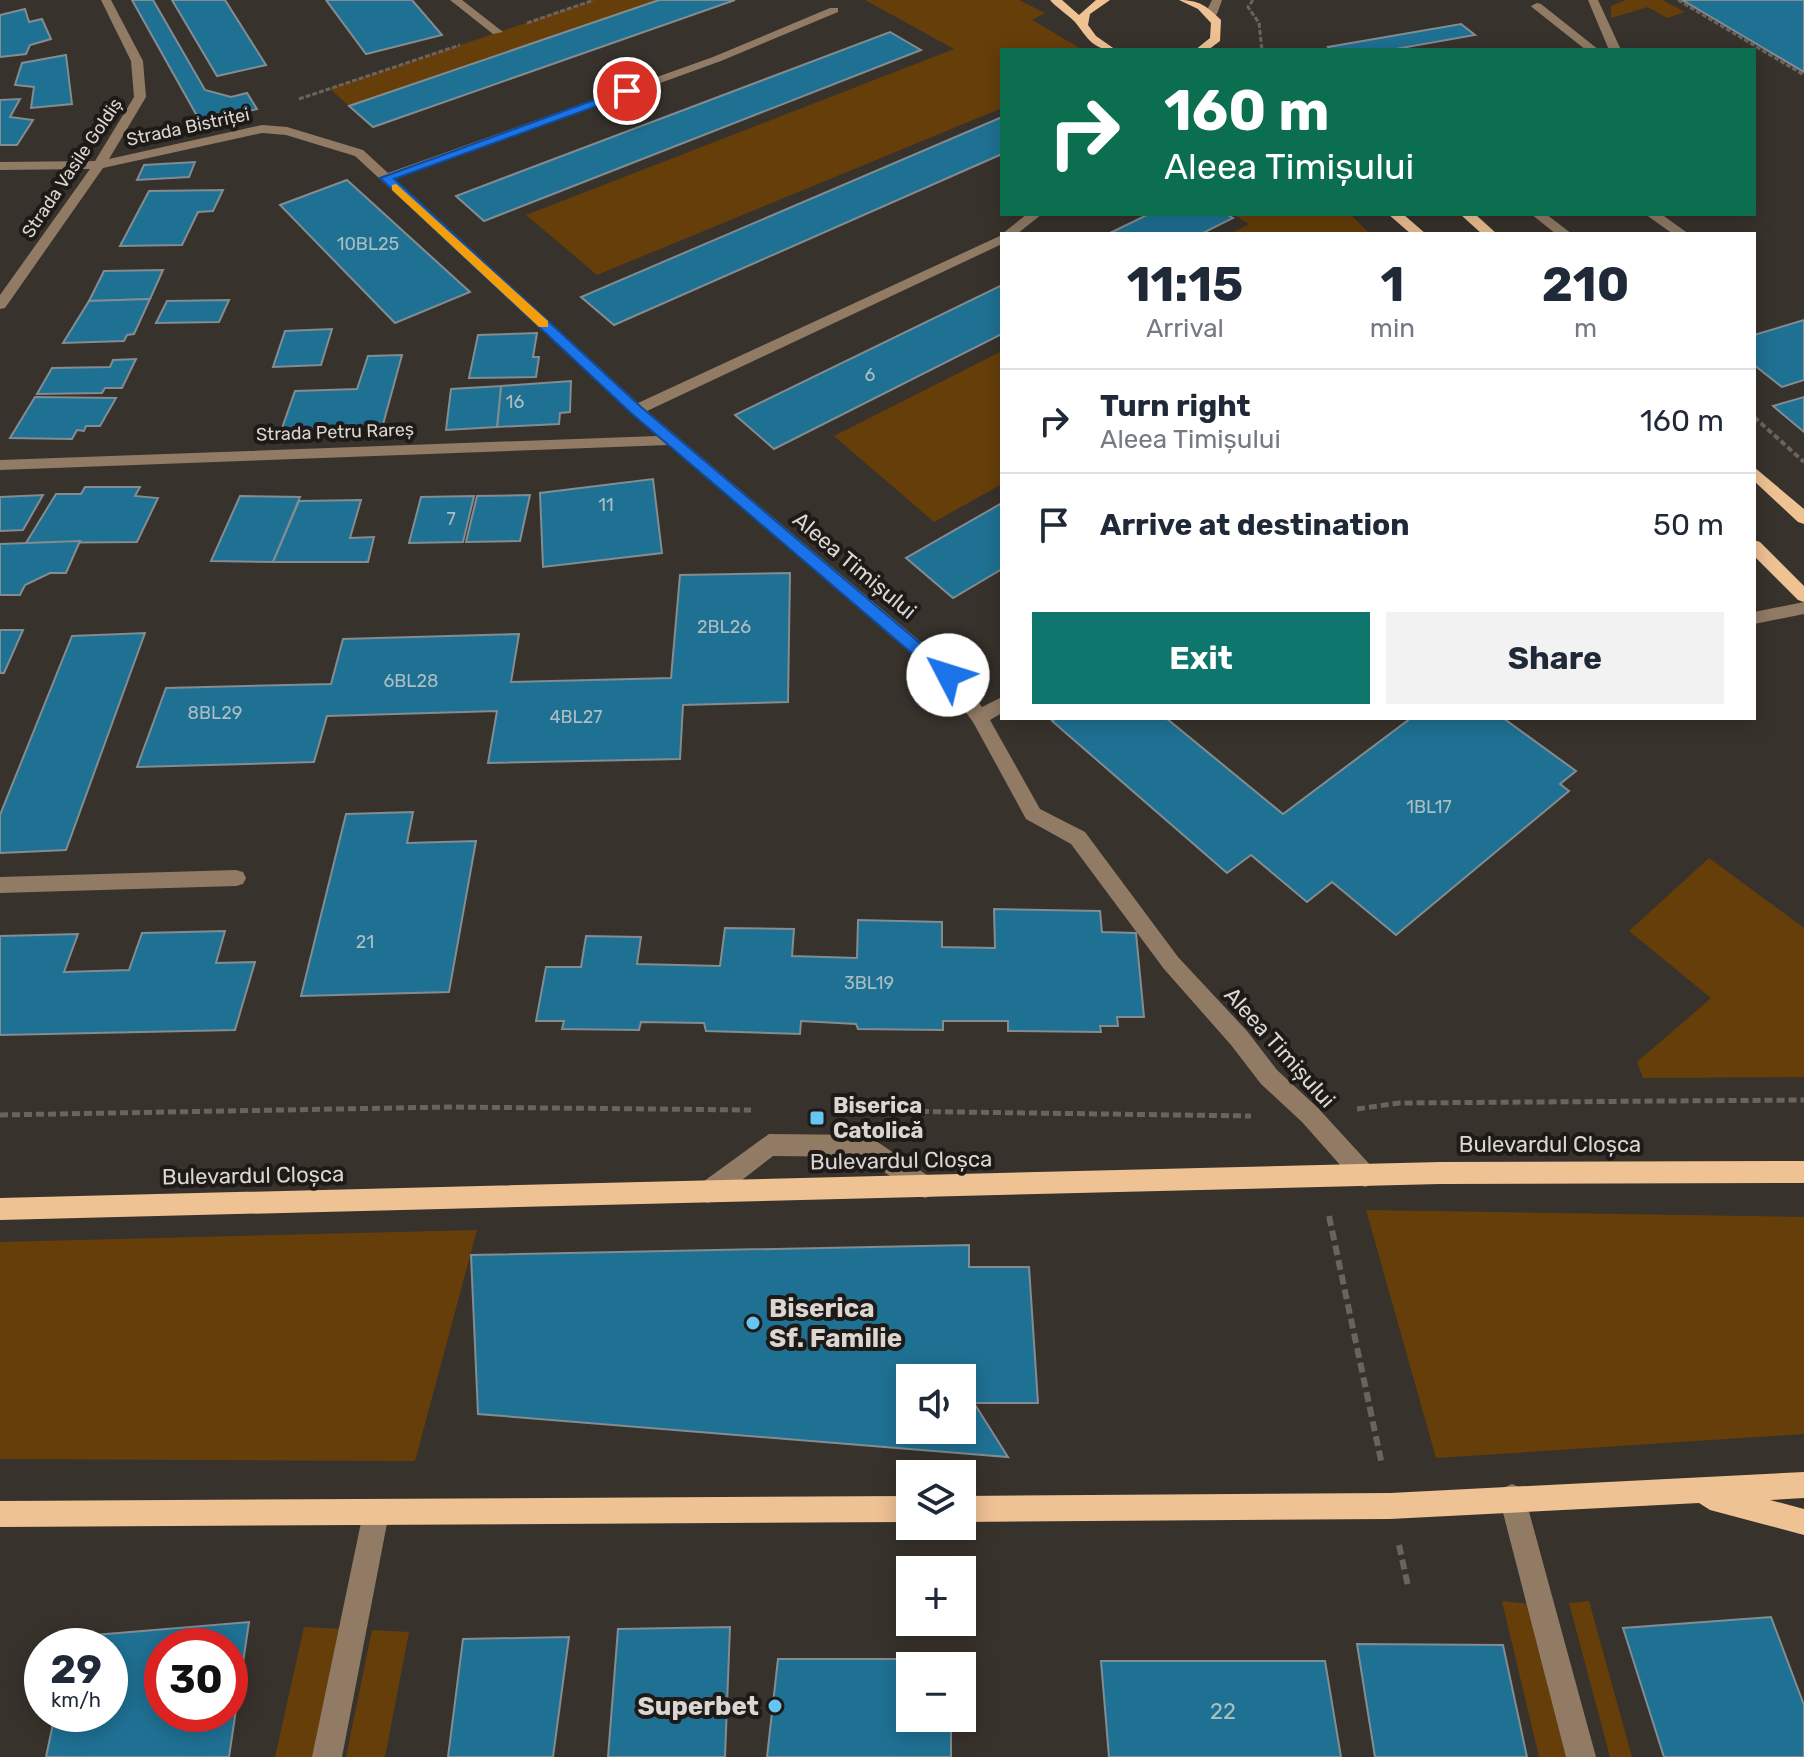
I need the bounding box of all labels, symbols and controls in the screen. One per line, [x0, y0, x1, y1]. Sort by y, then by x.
pin [593, 57, 661, 125]
icon: arrive [605, 69, 649, 113]
text: 160 m [1164, 78, 1330, 144]
icon: right [1032, 80, 1136, 184]
street label: Strada Vasile Goldiș [17, 94, 127, 242]
street label: Strada Bistriței [124, 103, 252, 151]
text: Aleea Timișului [1164, 145, 1414, 188]
house number: 10BL25 [337, 233, 399, 255]
text: 11:15 [1127, 256, 1243, 313]
text: 1 [1381, 256, 1404, 313]
text: 210 [1542, 256, 1629, 313]
text: Arrival [1146, 313, 1224, 344]
text: min [1370, 313, 1415, 344]
text: m [1574, 313, 1597, 344]
house number: 6 [865, 364, 876, 386]
text: Turn right [1100, 388, 1251, 424]
house number: 16 [506, 391, 524, 413]
icon: right [1032, 399, 1076, 443]
text: 160 m [1640, 403, 1724, 439]
street label: Strada Petru Rareș [256, 418, 414, 446]
text: Aleea Timișului [1100, 424, 1281, 455]
house number: 11 [598, 494, 614, 516]
icon: arrive [1032, 503, 1076, 547]
street label: Aleea Timișului [787, 506, 922, 625]
text: Arrive at destination [1100, 507, 1410, 543]
text: 50 m [1653, 507, 1724, 543]
house number: 7 [446, 508, 456, 530]
button: Exit [1032, 612, 1370, 704]
button: Share [1386, 612, 1724, 704]
house number: 2BL26 [697, 616, 751, 638]
position arrow [906, 633, 990, 717]
house number: 6BL28 [383, 670, 439, 692]
house number: 8BL29 [188, 702, 242, 724]
house number: 4BL27 [549, 706, 603, 728]
house number: 1BL17 [1406, 796, 1452, 818]
house number: 21 [356, 931, 374, 953]
house number: 3BL19 [844, 972, 894, 994]
street label: Aleea Timișului [1218, 981, 1341, 1113]
place label: Biserica Catolică [833, 1092, 924, 1144]
marker: Biserica Catolică [808, 1109, 826, 1127]
street label: Bulevardul Cloșca [1459, 1131, 1641, 1158]
street label: Bulevardul Cloșca [810, 1145, 992, 1176]
street label: Bulevardul Cloșca [162, 1160, 344, 1191]
place label: Biserica Sf. Familie [769, 1293, 902, 1354]
marker: Biserica Sf. Familie [744, 1314, 762, 1332]
map controls [896, 1364, 976, 1732]
button: sound [896, 1364, 976, 1444]
button: layers [896, 1460, 976, 1540]
button: + [896, 1556, 976, 1636]
speed limit sign: 30 [144, 1628, 248, 1732]
text: 29 [50, 1646, 102, 1693]
button: − [896, 1652, 976, 1732]
text: km/h [51, 1688, 101, 1712]
place label: Superbet [637, 1691, 759, 1722]
marker: Superbet [766, 1697, 784, 1715]
house number: 22 [1210, 1698, 1236, 1725]

